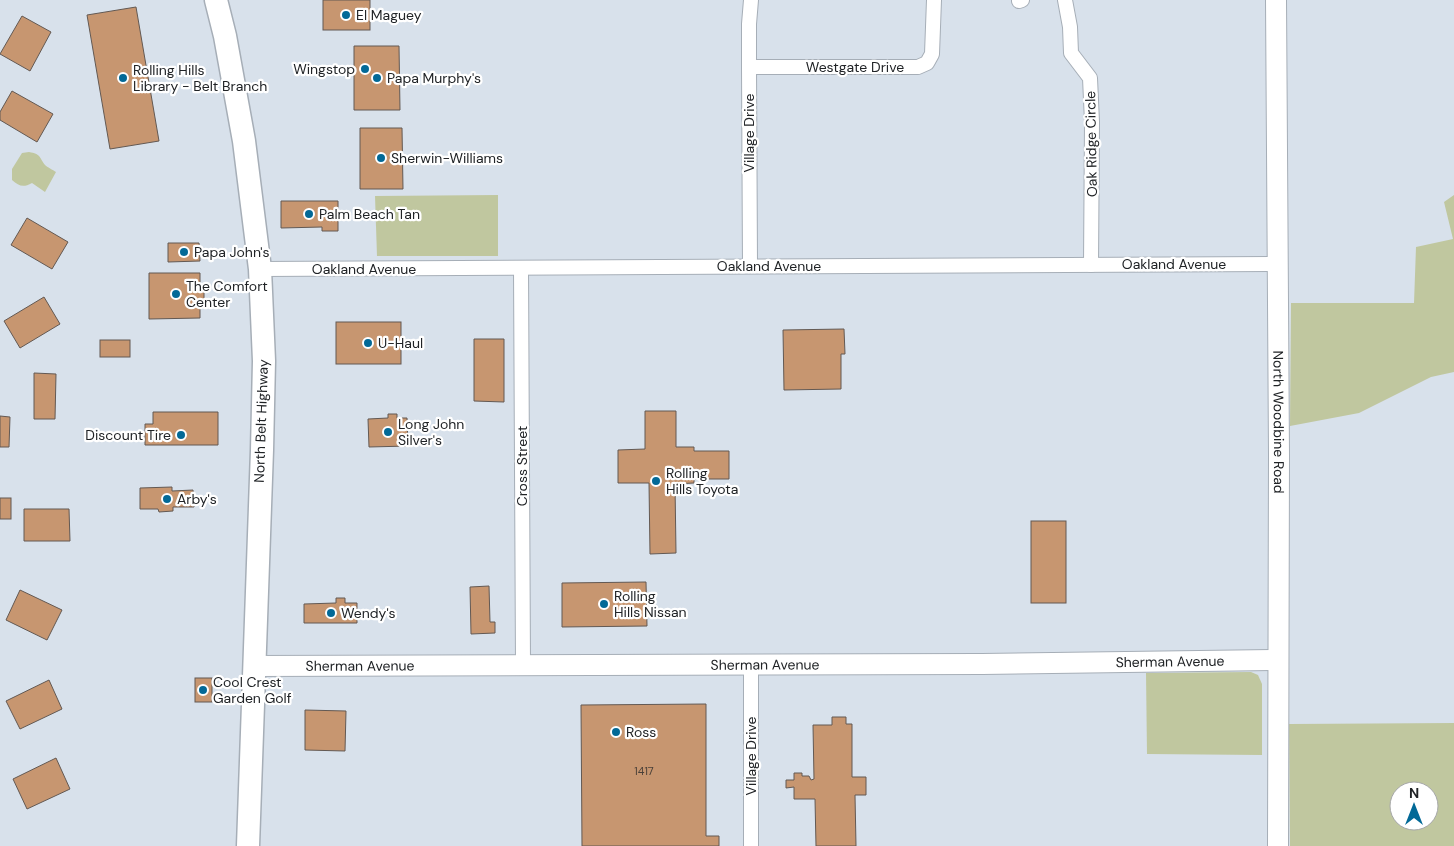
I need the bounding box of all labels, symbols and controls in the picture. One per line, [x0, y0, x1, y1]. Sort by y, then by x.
place label: El Maguey [356, 6, 422, 24]
marker: El Maguey [340, 9, 352, 21]
street label: Westgate Drive [806, 58, 904, 76]
place label: Wingstop [293, 60, 355, 78]
place label: Rolling Hills Library - Belt Branch [133, 61, 267, 95]
marker: Wingstop [359, 63, 371, 75]
place label: Papa Murphy's [387, 69, 481, 87]
marker: Rolling Hills Library - Belt Branch [117, 72, 129, 84]
marker: Papa Murphy's [371, 72, 383, 84]
street label: Oak Ridge Circle [1081, 91, 1101, 197]
street label: Village Drive [740, 93, 758, 172]
place label: Sherwin-Williams [391, 149, 503, 167]
marker: Sherwin-Williams [375, 152, 387, 164]
place label: Palm Beach Tan [319, 205, 420, 223]
marker: Palm Beach Tan [303, 208, 315, 220]
place label: Papa John's [194, 243, 269, 261]
marker: Papa John's [178, 246, 190, 258]
street label: Oakland Avenue [1122, 255, 1226, 273]
street label: Oakland Avenue [717, 257, 821, 275]
street label: Oakland Avenue [312, 260, 416, 278]
place label: The Comfort Center [186, 277, 268, 311]
marker: The Comfort Center [170, 288, 182, 300]
place label: U-Haul [378, 334, 423, 352]
marker: U-Haul [362, 337, 374, 349]
street label: North Woodbine Road [1269, 350, 1288, 494]
street label: North Belt Highway [250, 359, 272, 483]
place label: Long John Silver's [398, 415, 464, 449]
place label: Discount Tire [85, 426, 171, 444]
marker: Long John Silver's [382, 426, 394, 438]
street label: Cross Street [513, 426, 531, 506]
marker: Discount Tire [175, 429, 187, 441]
place label: Rolling Hills Toyota [666, 464, 738, 498]
marker: Rolling Hills Toyota [650, 475, 662, 487]
place label: Arby's [177, 490, 217, 508]
marker: Arby's [161, 493, 173, 505]
place label: Rolling Hills Nissan [614, 587, 687, 621]
marker: Rolling Hills Nissan [598, 598, 610, 610]
place label: Wendy's [341, 604, 396, 622]
marker: Wendy's [325, 607, 337, 619]
street label: Sherman Avenue [1115, 652, 1225, 671]
street label: Sherman Avenue [711, 655, 819, 674]
street label: Sherman Avenue [306, 657, 414, 675]
place label: Cool Crest Garden Golf [213, 673, 292, 707]
marker: Cool Crest Garden Golf [197, 684, 209, 696]
street label: Village Drive [742, 716, 760, 795]
place label: Ross [626, 723, 656, 741]
marker: Ross [610, 726, 622, 738]
house number: 1417 [634, 764, 654, 778]
north arrow [1389, 781, 1439, 831]
text: N [1409, 784, 1419, 802]

